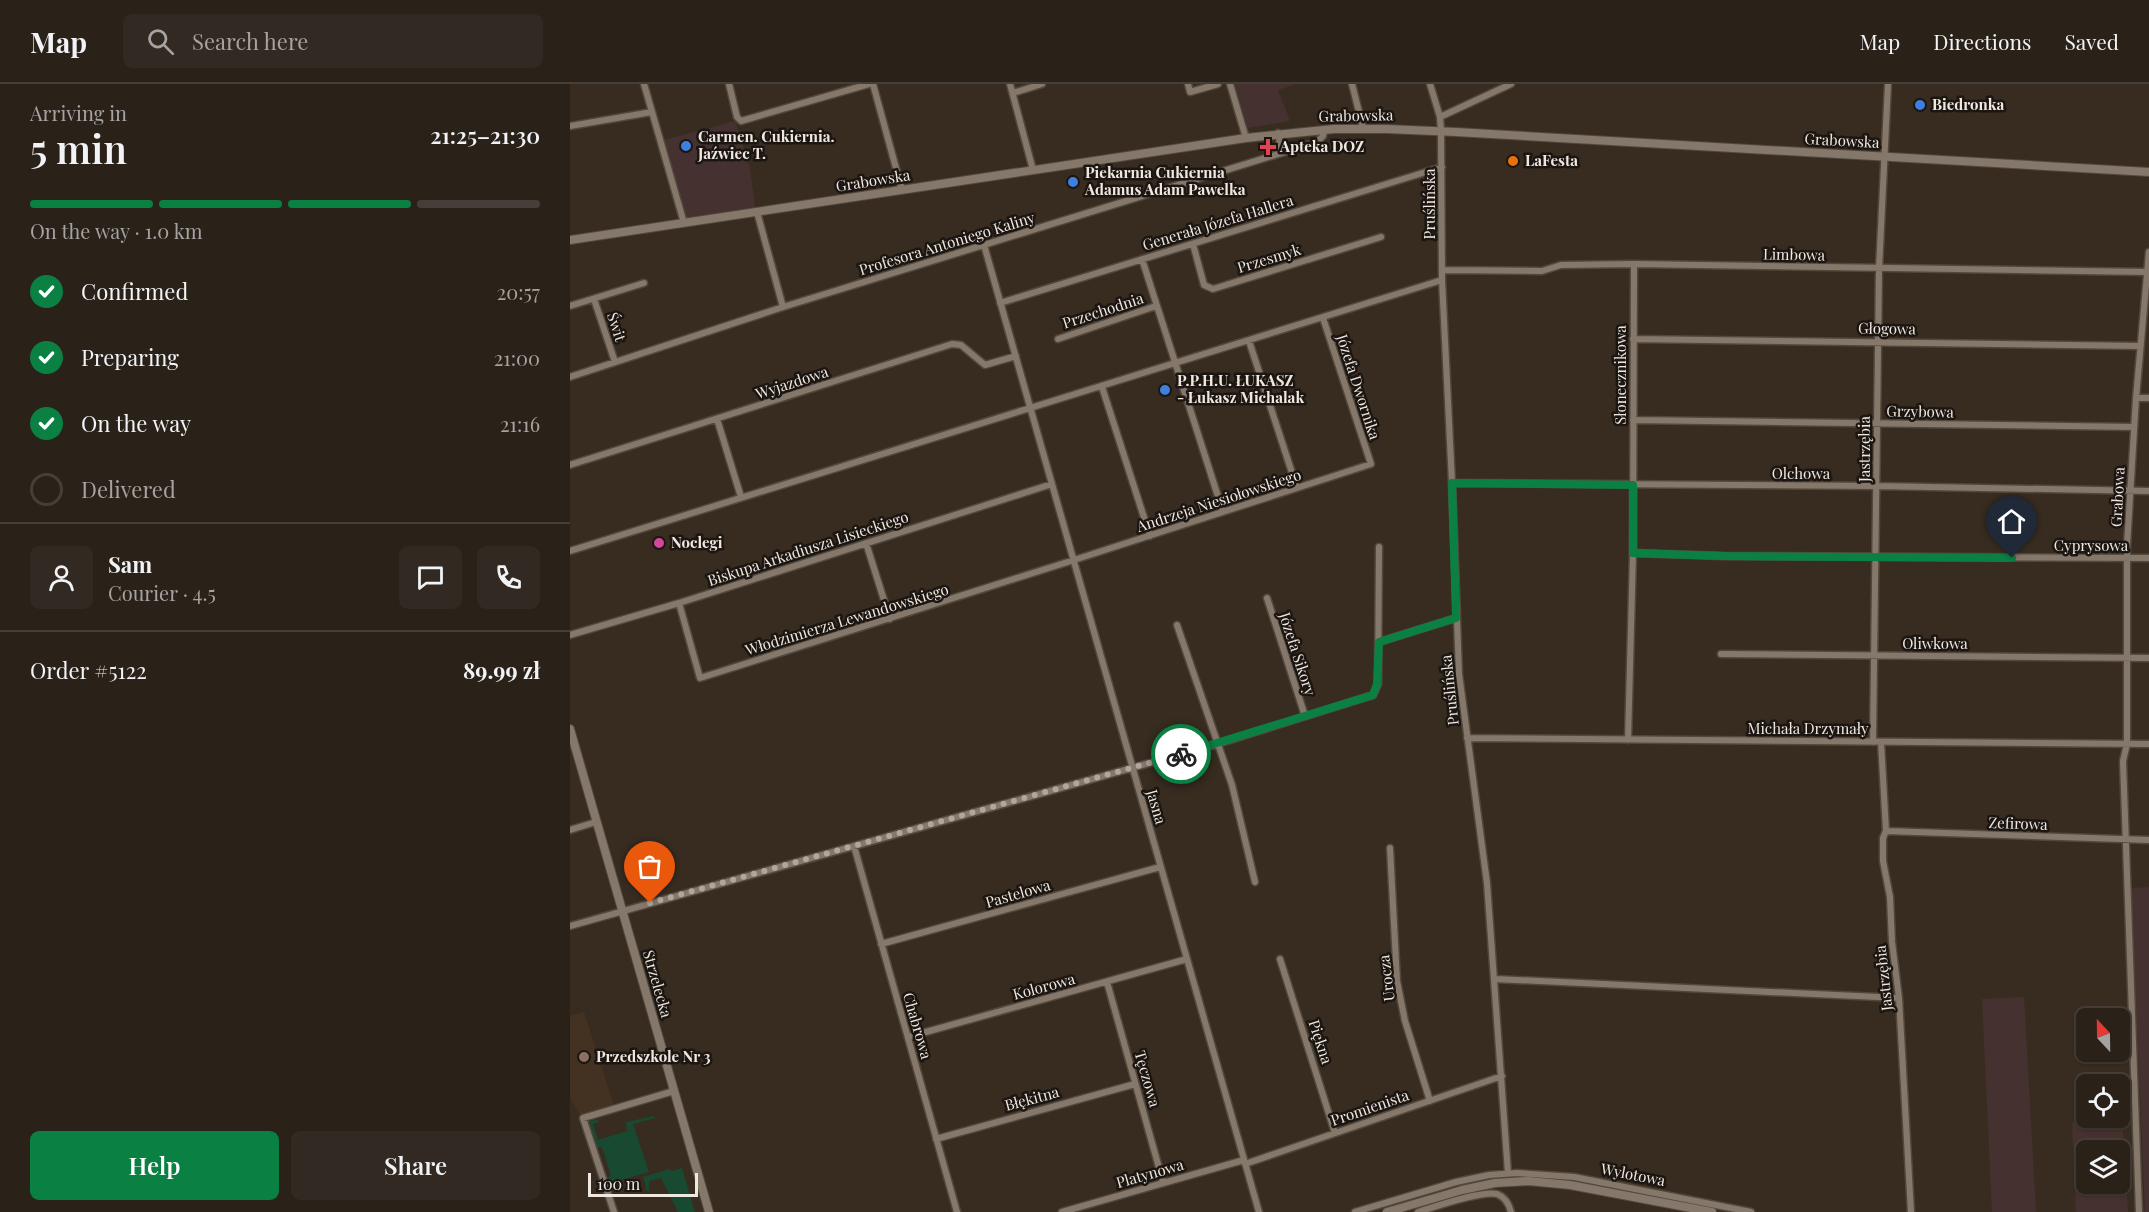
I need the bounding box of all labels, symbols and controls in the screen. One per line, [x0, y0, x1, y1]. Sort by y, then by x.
search box [123, 14, 543, 68]
text: Map [30, 23, 87, 60]
icon: search [144, 25, 177, 58]
text: Search here [192, 26, 308, 56]
text: Map [1859, 27, 1900, 55]
text: Directions [1933, 27, 2031, 55]
text: Saved [2064, 27, 2119, 55]
place label: Biedronka [1932, 94, 2005, 114]
marker: Biedronka [1913, 98, 1927, 112]
text: Arriving in [30, 99, 127, 126]
street label: Grabowska [1318, 104, 1394, 126]
text: 21:25–21:30 [430, 120, 540, 150]
text: 5 min [30, 122, 127, 174]
place label: Carmen. Cukiernia. Jaźwiec T. [697, 126, 835, 163]
street label: Grabowska [1804, 128, 1881, 152]
place label: Apteka DOZ [1279, 136, 1364, 156]
marker: Carmen. Cukiernia. Jaźwiec T. [679, 139, 693, 153]
marker: Apteka DOZ [1261, 140, 1275, 154]
place label: LaFesta [1525, 150, 1578, 170]
marker: LaFesta [1506, 154, 1520, 168]
place label: Piekarnia Cukiernia Adamus Adam Pawelka [1084, 162, 1246, 199]
street label: Grabowska [834, 164, 912, 196]
street label: Pruślińska [1419, 168, 1439, 239]
marker: Piekarnia Cukiernia Adamus Adam Pawelka [1066, 175, 1080, 189]
street label: Generała Józefa Hallera [1140, 189, 1296, 255]
street label: Profesora Antoniego Kaliny [856, 207, 1037, 279]
text: On the way · 1.0 km [30, 217, 202, 244]
street label: Przesmyk [1234, 239, 1304, 277]
street label: Limbowa [1763, 243, 1826, 265]
icon: check [30, 275, 63, 308]
text: Confirmed [81, 276, 188, 306]
text: 20:57 [497, 278, 540, 305]
street label: Przechodnia [1060, 287, 1146, 333]
street label: Świt [603, 310, 631, 344]
street label: Głogowa [1858, 317, 1917, 339]
street label: Słonecznikowa [1610, 325, 1630, 425]
street label: Józefa Dwornika [1332, 331, 1386, 442]
icon: check [30, 341, 63, 374]
text: Preparing [81, 342, 179, 372]
text: 21:00 [494, 344, 540, 371]
street label: Wyjazdowa [752, 361, 831, 403]
place label: P.P.H.U. ŁUKASZ - Łukasz Michalak [1177, 370, 1304, 407]
marker: P.P.H.U. ŁUKASZ - Łukasz Michalak [1158, 383, 1172, 397]
street label: Grzybowa [1886, 400, 1954, 422]
icon: check [30, 407, 63, 440]
text: On the way [81, 408, 191, 438]
text: 21:16 [500, 410, 540, 437]
street label: Jastrzębia [1854, 416, 1874, 483]
street label: Olchowa [1772, 463, 1831, 483]
street label: Andrzeja Niesiołowskiego [1133, 464, 1303, 536]
street label: Grabowa [2105, 466, 2129, 528]
text: Delivered [81, 474, 176, 504]
pin [1986, 496, 2037, 558]
icon: home [1995, 505, 2028, 538]
street label: Biskupa Arkadiusza Lisieckiego [705, 506, 911, 590]
place label: Noclegi [671, 532, 723, 552]
street label: Cyprysowa [2054, 535, 2129, 555]
marker: Noclegi [652, 536, 666, 550]
button: person [30, 546, 93, 609]
button: chat [399, 546, 462, 609]
button: phone [477, 546, 540, 609]
text: Sam [108, 549, 152, 579]
text: Courier · 4.5 [108, 579, 216, 606]
street label: Włodzimierza Lewandowskiego [742, 579, 951, 660]
street label: Józefa Sikory [1275, 609, 1321, 698]
street label: Oliwkowa [1902, 633, 1968, 653]
street label: Pruślińska [1435, 653, 1463, 726]
text: Order #5122 [30, 655, 147, 685]
text: 89.99 zł [463, 655, 540, 685]
street label: Michała Drzymały [1747, 718, 1869, 738]
courier [1151, 724, 1211, 784]
icon: bike [1165, 738, 1198, 771]
street label: Jasna [1142, 786, 1172, 827]
street label: Zefirowa [1988, 812, 2048, 834]
pin [624, 841, 675, 903]
icon: bag [633, 850, 666, 883]
street label: Pastelowa [983, 874, 1053, 912]
street label: Jastrzębia [1870, 944, 1896, 1013]
street label: Strzelecka [639, 948, 677, 1020]
street label: Urocza [1373, 953, 1399, 1002]
street label: Kolorowa [1010, 968, 1078, 1004]
street label: Chabrowa [899, 990, 937, 1062]
north arrow [2076, 1008, 2130, 1062]
map controls [2076, 1008, 2130, 1194]
street label: Piękna [1304, 1017, 1338, 1067]
place label: Przedszkole Nr 3 [596, 1046, 711, 1066]
street label: Tęczowa [1130, 1048, 1166, 1110]
marker: Przedszkole Nr 3 [577, 1050, 591, 1064]
button: locate [2076, 1074, 2130, 1128]
street label: Błękitna [1002, 1081, 1062, 1115]
street label: Promienista [1328, 1084, 1412, 1130]
button: Help [30, 1131, 279, 1200]
button: Share [291, 1131, 540, 1200]
button: layers [2076, 1140, 2130, 1194]
street label: Platynowa [1114, 1154, 1186, 1192]
street label: Wylotowa [1598, 1158, 1668, 1190]
scale bar [588, 1170, 698, 1198]
text: 100 m [597, 1173, 640, 1194]

